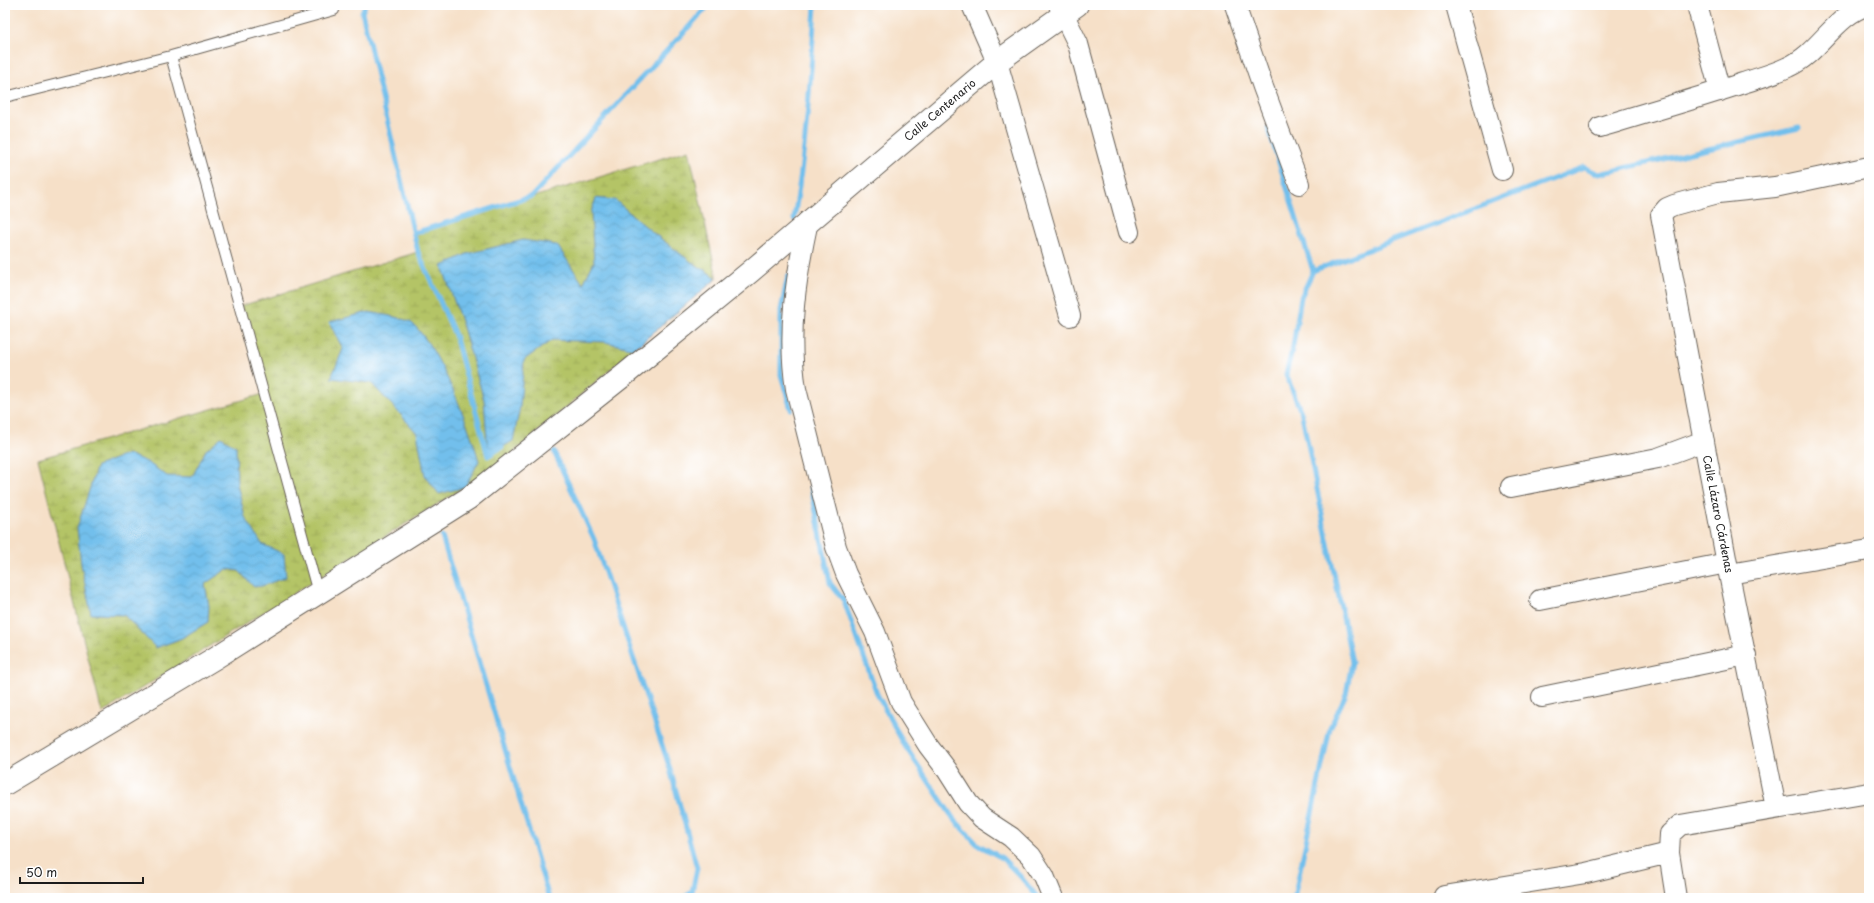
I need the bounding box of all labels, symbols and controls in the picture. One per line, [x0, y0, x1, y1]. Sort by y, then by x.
street label: Calle Centenario [900, 74, 979, 145]
street label: Calle Lázaro Cárdenas [1699, 454, 1738, 574]
scale bar [20, 859, 143, 885]
text: 50 m [26, 863, 57, 881]

